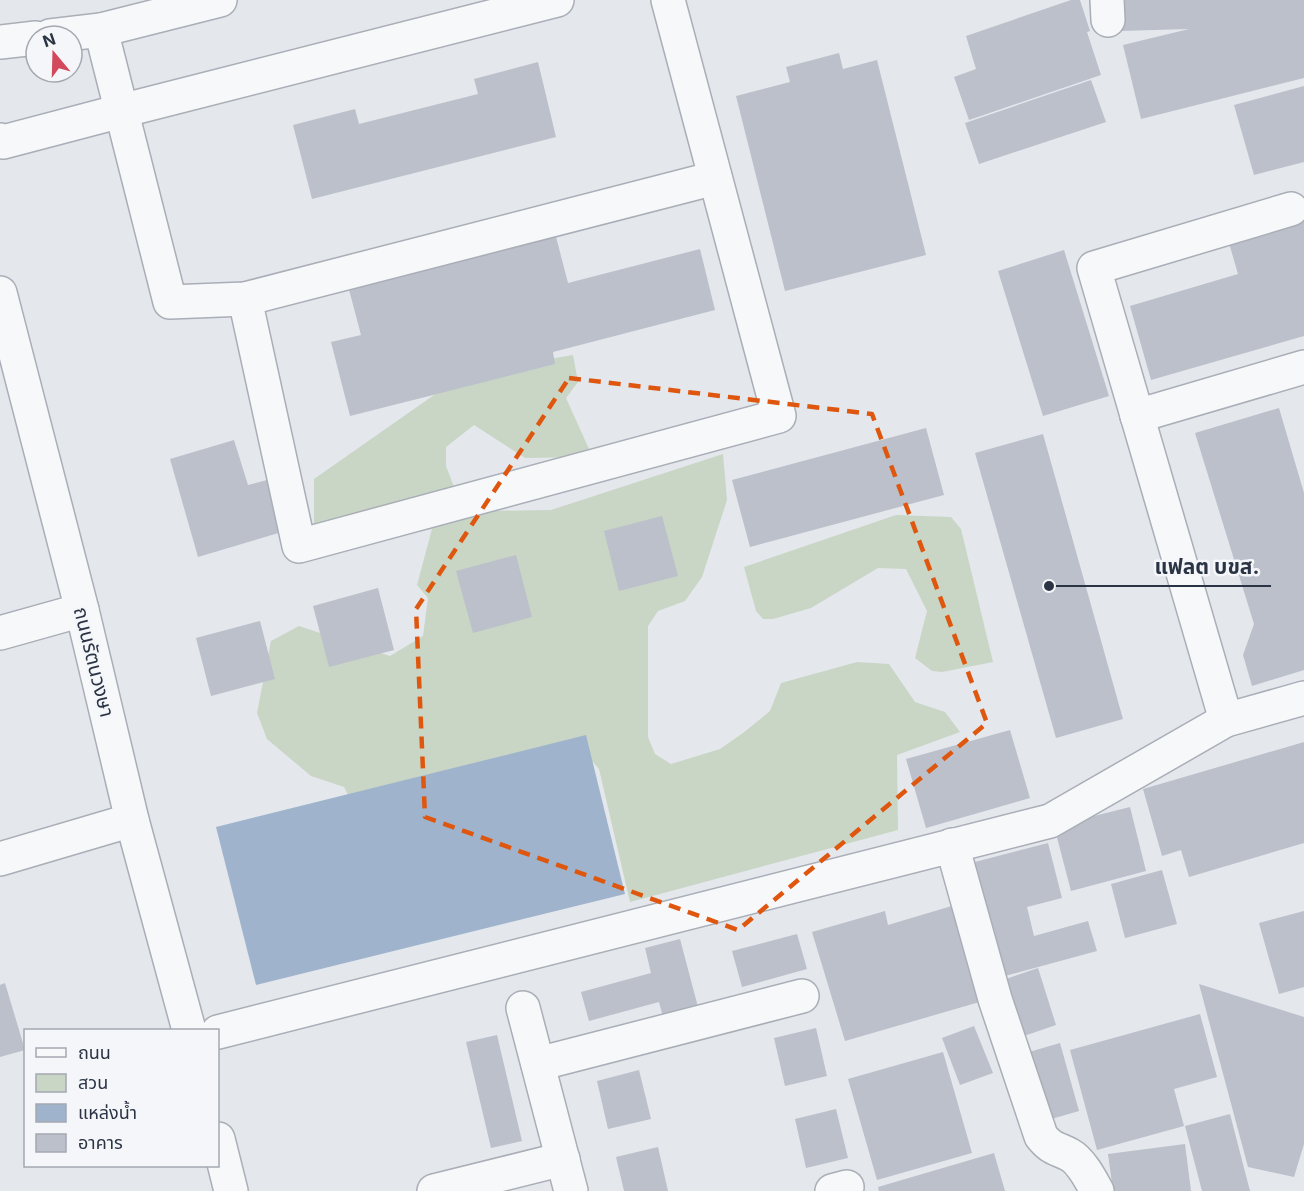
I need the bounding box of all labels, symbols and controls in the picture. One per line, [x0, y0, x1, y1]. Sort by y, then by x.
north arrow [24, 24, 84, 84]
text: N [40, 28, 58, 51]
callout: แฟลต บขส. [1142, 547, 1271, 586]
text: แฟลต บขส. [1155, 554, 1259, 579]
street label: ถนนรัตนวงษา [69, 604, 119, 720]
legend [24, 1029, 219, 1167]
text: ถนน [78, 1042, 111, 1063]
text: สวน [78, 1072, 108, 1093]
text: แหล่งน้ำ [78, 1100, 137, 1123]
text: อาคาร [78, 1132, 123, 1153]

